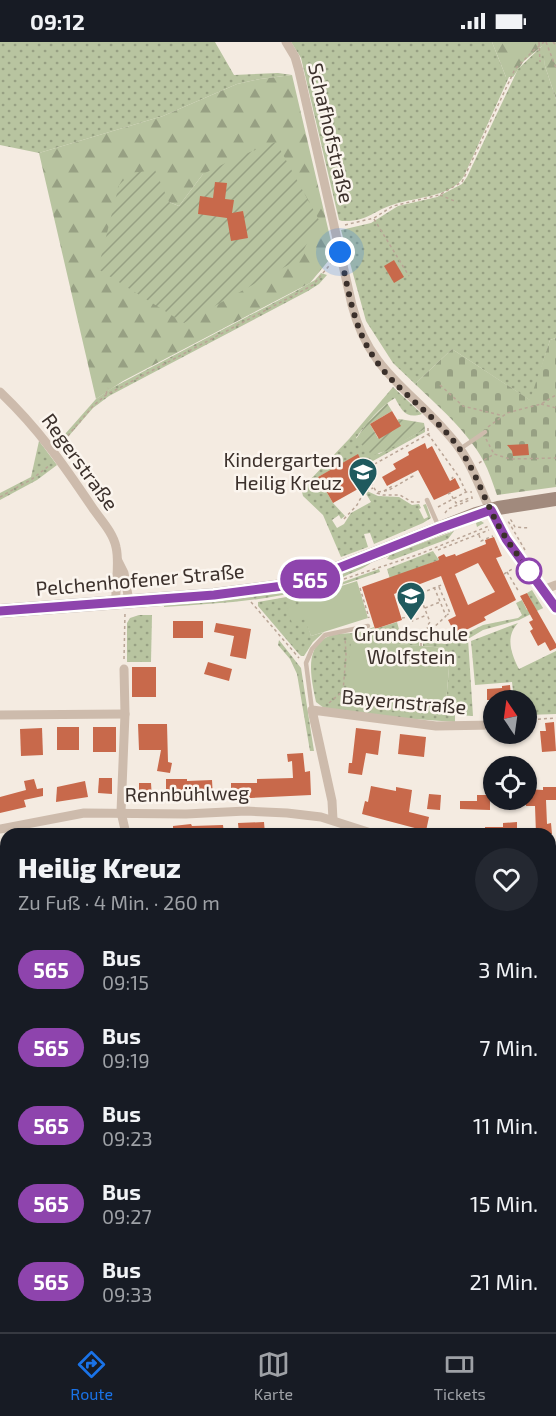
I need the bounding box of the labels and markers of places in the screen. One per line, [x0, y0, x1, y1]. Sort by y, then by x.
place label: Kindergarten Heilig Kreuz [223, 447, 342, 494]
school or university icon: Kindergarten Heilig Kreuz [347, 456, 379, 498]
unlabelled marker [516, 558, 542, 584]
school or university icon: Grundschule Wolfstein [395, 580, 427, 622]
place label: Grundschule Wolfstein [354, 621, 468, 668]

